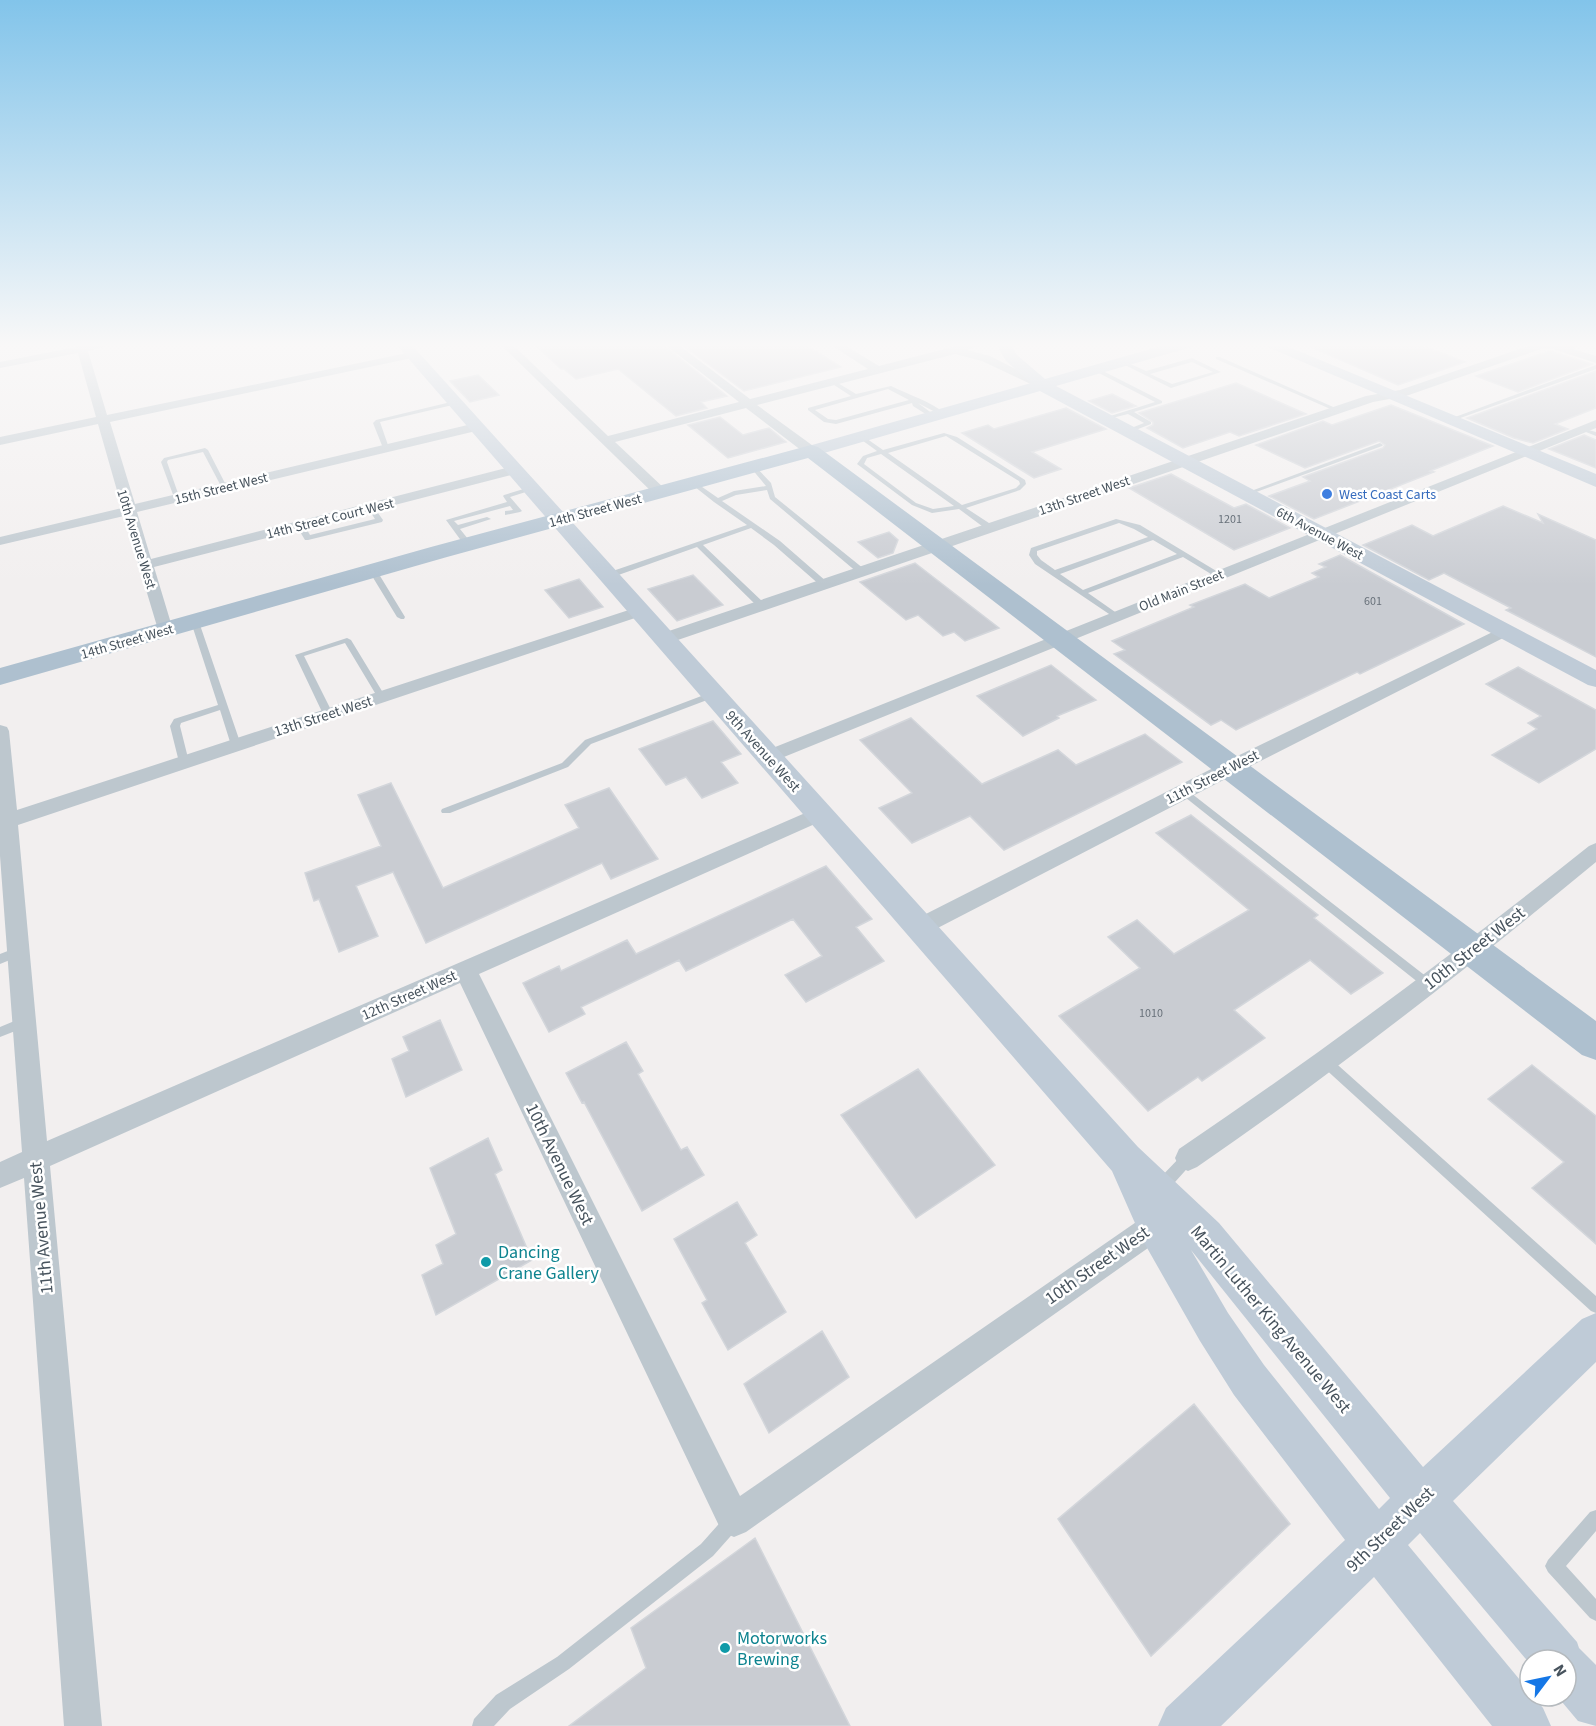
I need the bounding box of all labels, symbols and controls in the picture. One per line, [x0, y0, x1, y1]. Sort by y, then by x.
street label: 15th Street West [173, 468, 270, 510]
street label: 13th Street West [1036, 471, 1133, 521]
place label: West Coast Carts [1339, 485, 1436, 505]
street label: 10th Avenue West [111, 487, 161, 592]
marker: West Coast Carts [1320, 487, 1334, 501]
street label: 14th Street West [547, 489, 644, 533]
street label: 14th Street Court West [264, 493, 396, 544]
street label: 6th Avenue West [1272, 502, 1367, 565]
house number: 1201 [1218, 511, 1242, 528]
street label: Old Main Street [1136, 565, 1227, 617]
house number: 601 [1364, 593, 1382, 610]
street label: 14th Street West [79, 619, 176, 665]
street label: 13th Street West [271, 691, 375, 742]
street label: 9th Avenue West [720, 706, 805, 797]
street label: 11th Street West [1162, 745, 1262, 810]
street label: 10th Street West [1418, 901, 1530, 996]
street label: 12th Street West [358, 965, 460, 1026]
house number: 1010 [1139, 1005, 1163, 1022]
street label: 10th Avenue West [519, 1099, 600, 1229]
street label: 11th Avenue West [23, 1161, 60, 1295]
street label: 10th Street West [1040, 1220, 1155, 1311]
street label: Martin Luther King Avenue West [1184, 1220, 1357, 1419]
place label: Dancing Crane Gallery [498, 1240, 600, 1286]
marker: Dancing Crane Gallery [479, 1255, 493, 1269]
street label: 9th Street West [1341, 1481, 1440, 1578]
place label: Motorworks Brewing [737, 1626, 827, 1672]
marker: Motorworks Brewing [718, 1641, 732, 1655]
north arrow [1518, 1648, 1578, 1708]
text: N [1548, 1660, 1572, 1681]

